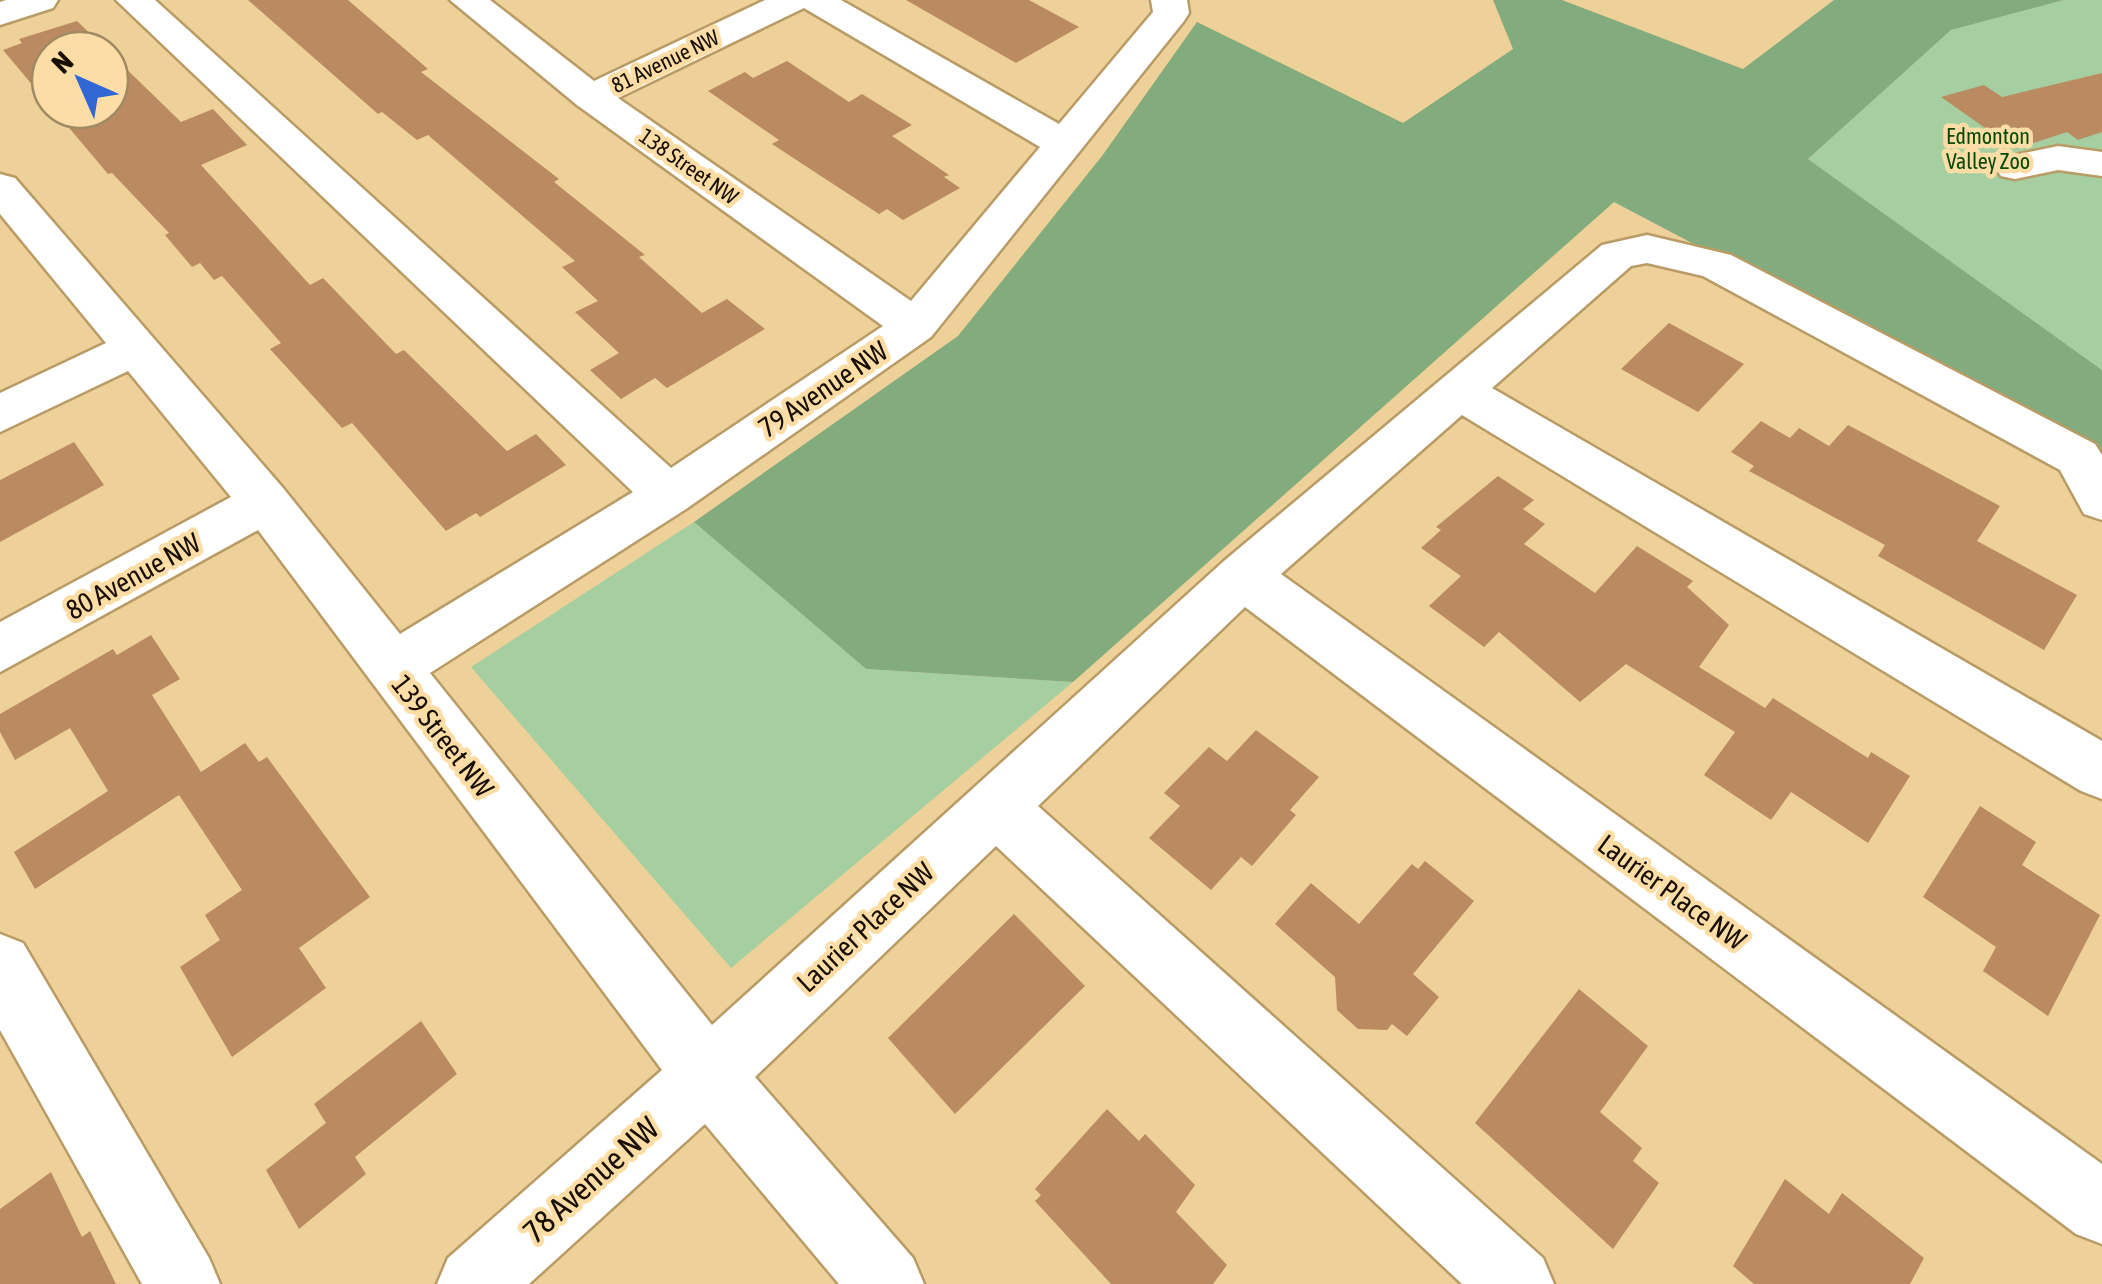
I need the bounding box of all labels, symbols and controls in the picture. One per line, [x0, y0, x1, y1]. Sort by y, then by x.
street label: 81 Avenue NW [607, 24, 723, 98]
north arrow [30, 30, 130, 130]
text: N [45, 45, 79, 79]
street label: 138 Street NW [635, 123, 743, 209]
park label: Edmonton Valley Zoo [1946, 123, 2030, 174]
street label: 79 Avenue NW [753, 334, 894, 444]
street label: 80 Avenue NW [60, 526, 206, 626]
street label: 139 Street NW [386, 669, 501, 804]
street label: Laurier Place NW [1592, 828, 1753, 957]
street label: Laurier Place NW [790, 855, 940, 998]
street label: 78 Avenue NW [515, 1109, 667, 1250]

